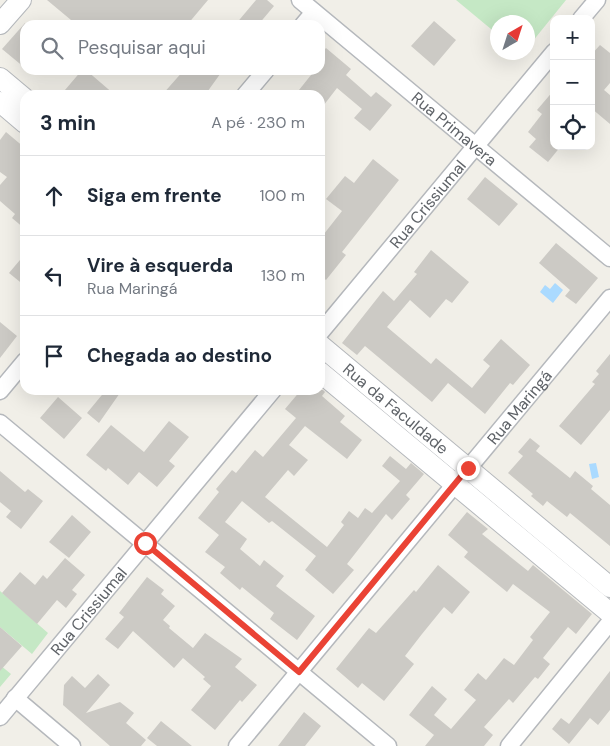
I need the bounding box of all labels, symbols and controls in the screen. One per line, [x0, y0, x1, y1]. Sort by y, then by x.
north arrow [490, 15, 535, 60]
map controls [550, 15, 595, 150]
button: + [550, 15, 595, 60]
search box [20, 20, 325, 75]
icon: search [38, 34, 66, 62]
text: Pesquisar aqui [78, 35, 206, 60]
button: − [550, 60, 595, 105]
street label: Rua Primavera [407, 87, 501, 171]
button: locate [550, 105, 595, 150]
text: 3 min [40, 109, 96, 137]
text: A pé · 230 m [211, 112, 305, 133]
street label: Rua Crissiumal [385, 156, 471, 253]
icon: ahead [40, 182, 68, 210]
text: Siga em frente [87, 183, 222, 208]
text: 100 m [260, 185, 305, 206]
text: Vire à esquerda [87, 253, 233, 278]
icon: left [40, 262, 68, 290]
text: 130 m [261, 265, 305, 286]
text: Rua Maringá [87, 278, 177, 299]
icon: arrive [40, 342, 68, 370]
text: Chegada ao destino [87, 343, 272, 368]
street label: Rua da Faculdade [339, 359, 453, 459]
street label: Rua Maringá [483, 366, 557, 449]
route end [457, 457, 480, 480]
route start [134, 532, 157, 555]
street label: Rua Crissiumal [46, 563, 132, 660]

